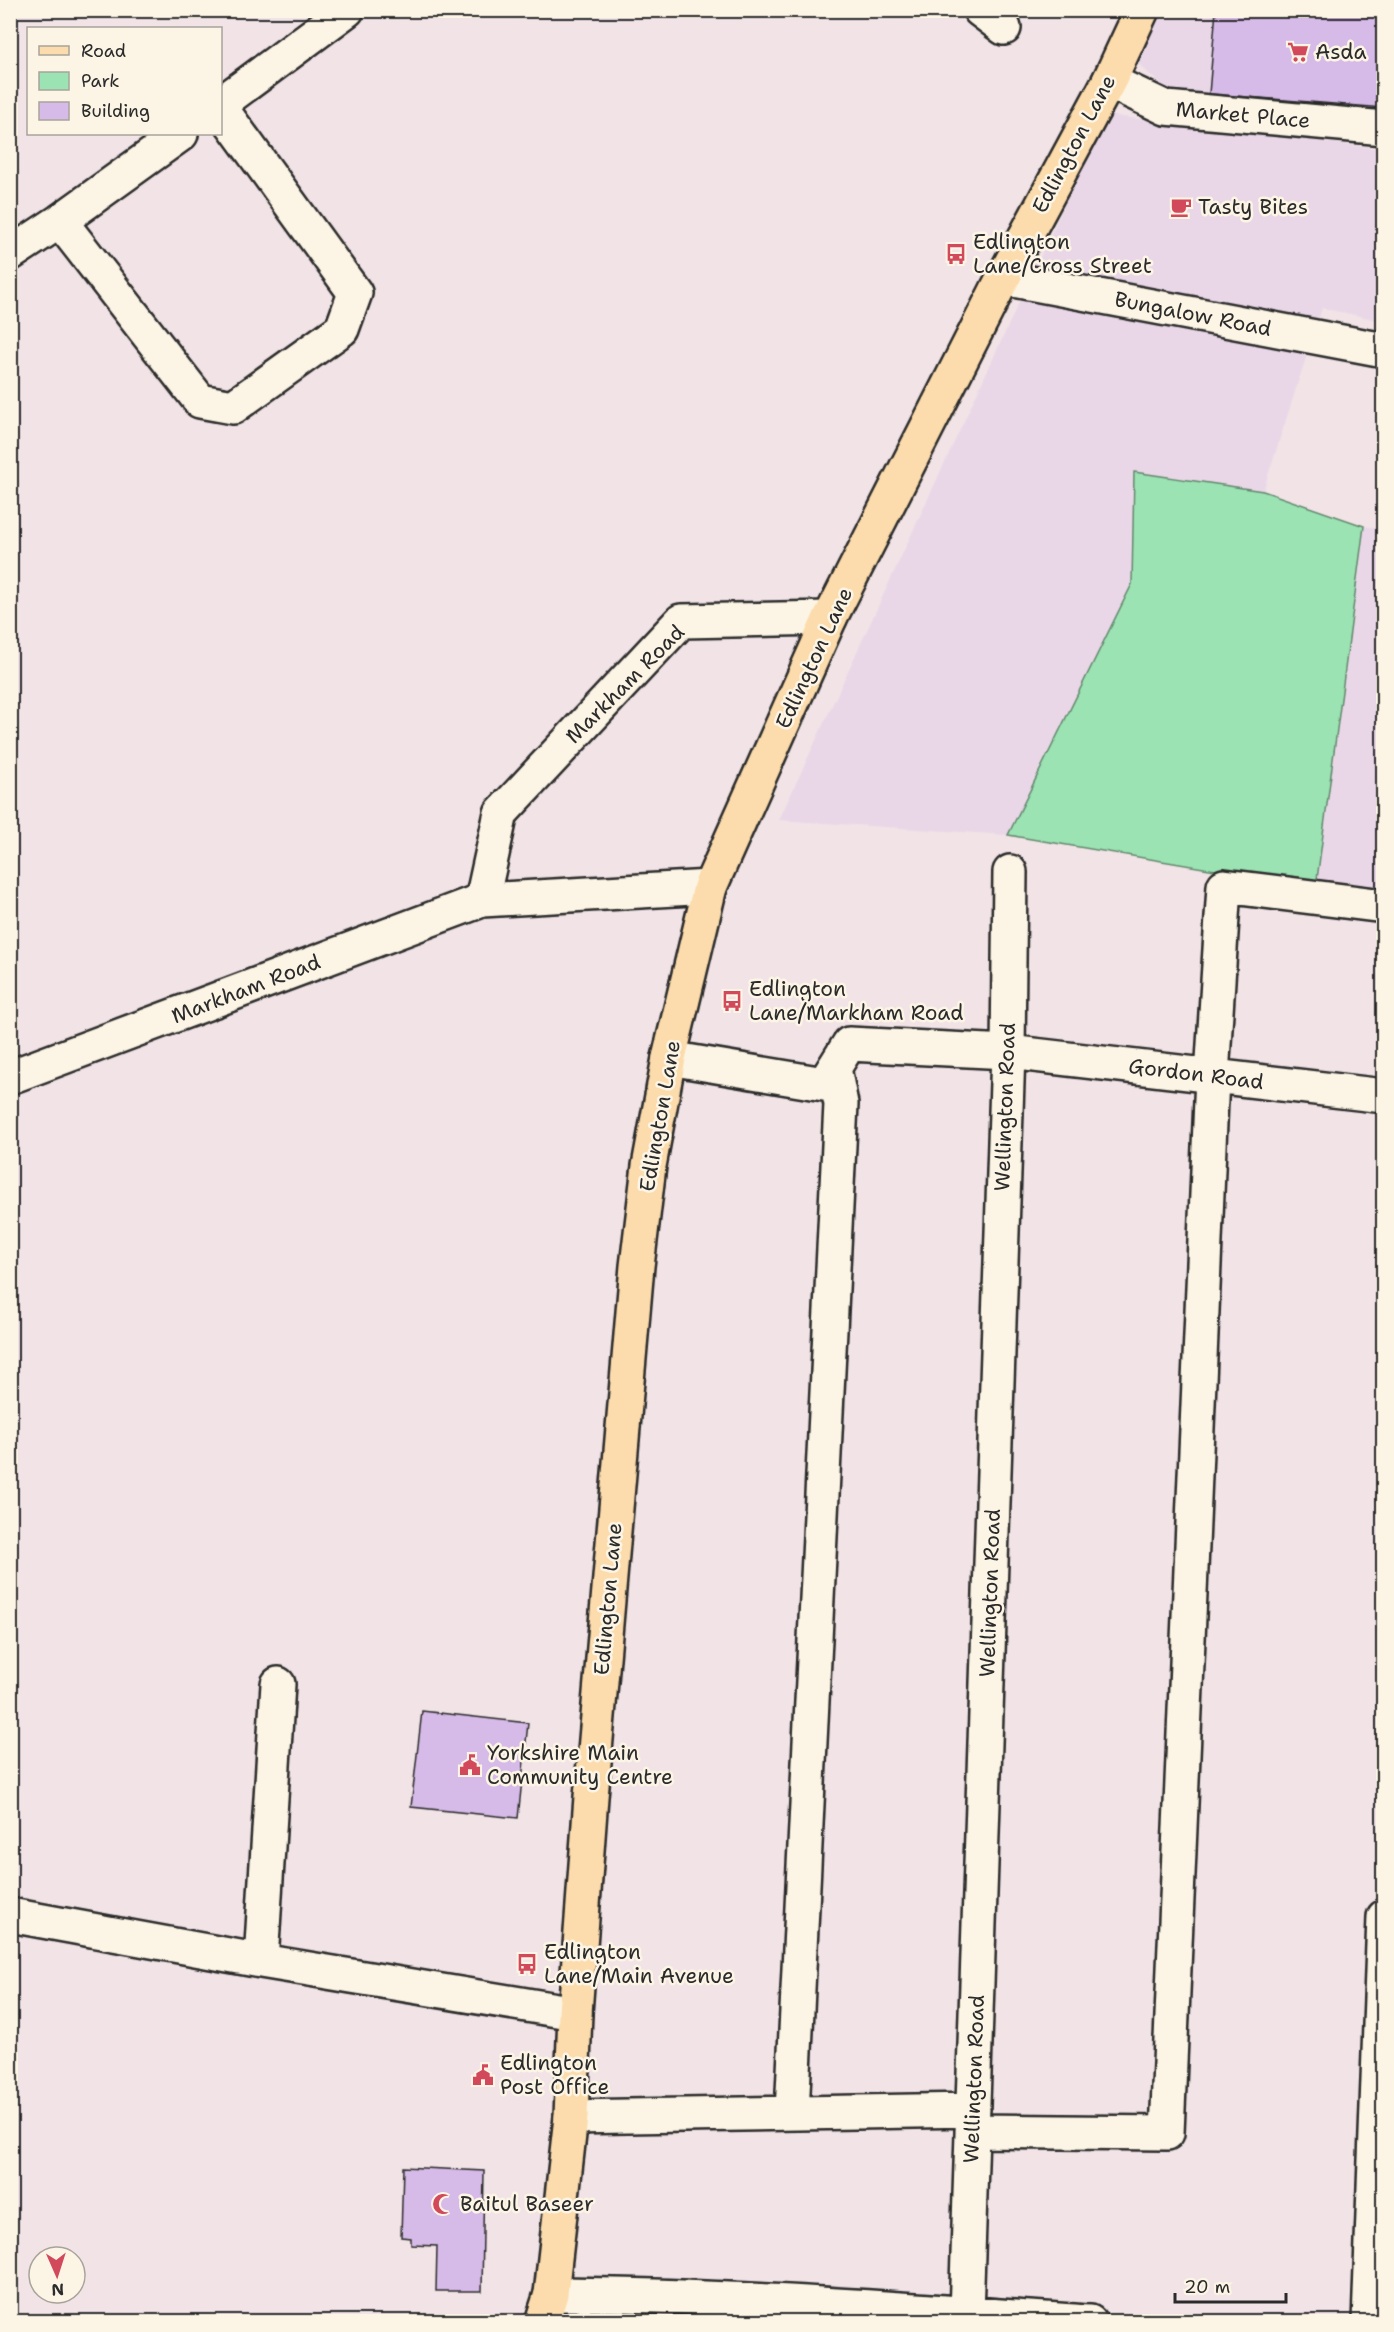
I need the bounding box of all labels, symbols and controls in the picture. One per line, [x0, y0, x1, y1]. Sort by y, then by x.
legend [27, 27, 222, 135]
place label: Asda [1315, 38, 1367, 66]
text: Road [81, 39, 126, 63]
supermarket icon: Asda [1286, 40, 1310, 64]
text: Park [81, 69, 120, 93]
street label: Edlington Lane [1026, 70, 1122, 218]
street label: Market Place [1175, 95, 1311, 135]
text: Building [81, 99, 150, 123]
place label: Tasty Bites [1198, 193, 1308, 221]
cafe icon: Tasty Bites [1169, 195, 1193, 219]
place label: Edlington Lane/Cross Street [973, 228, 1152, 280]
bus stop icon: Edlington Lane/Cross Street [944, 242, 968, 266]
street label: Bungalow Road [1112, 285, 1274, 343]
street label: Edlington Lane [769, 583, 859, 733]
street label: Markham Road [559, 618, 691, 750]
street label: Markham Road [167, 948, 325, 1030]
place label: Edlington Lane/Markham Road [749, 975, 964, 1027]
bus stop icon: Edlington Lane/Markham Road [720, 989, 744, 1013]
street label: Wellington Road [988, 1022, 1022, 1192]
street label: Edlington Lane [633, 1038, 687, 1194]
street label: Gordon Road [1127, 1052, 1265, 1096]
street label: Wellington Road [973, 1508, 1007, 1678]
street label: Edlington Lane [587, 1522, 629, 1676]
place label: Yorkshire Main Community Centre [487, 1739, 673, 1791]
public building icon: Yorkshire Main Community Centre [458, 1753, 482, 1777]
place label: Edlington Lane/Main Avenue [544, 1938, 734, 1990]
bus stop icon: Edlington Lane/Main Avenue [515, 1952, 539, 1976]
street label: Wellington Road [957, 1994, 991, 2164]
place label: Edlington Post Office [500, 2049, 609, 2101]
public building icon: Edlington Post Office [471, 2063, 495, 2087]
place label: Baitul Baseer [460, 2190, 594, 2218]
mosque icon: Baitul Baseer [431, 2192, 455, 2216]
north arrow [27, 2245, 87, 2305]
scale bar [1175, 2266, 1286, 2304]
text: 20 m [1184, 2275, 1230, 2299]
text: N [51, 2279, 65, 2300]

